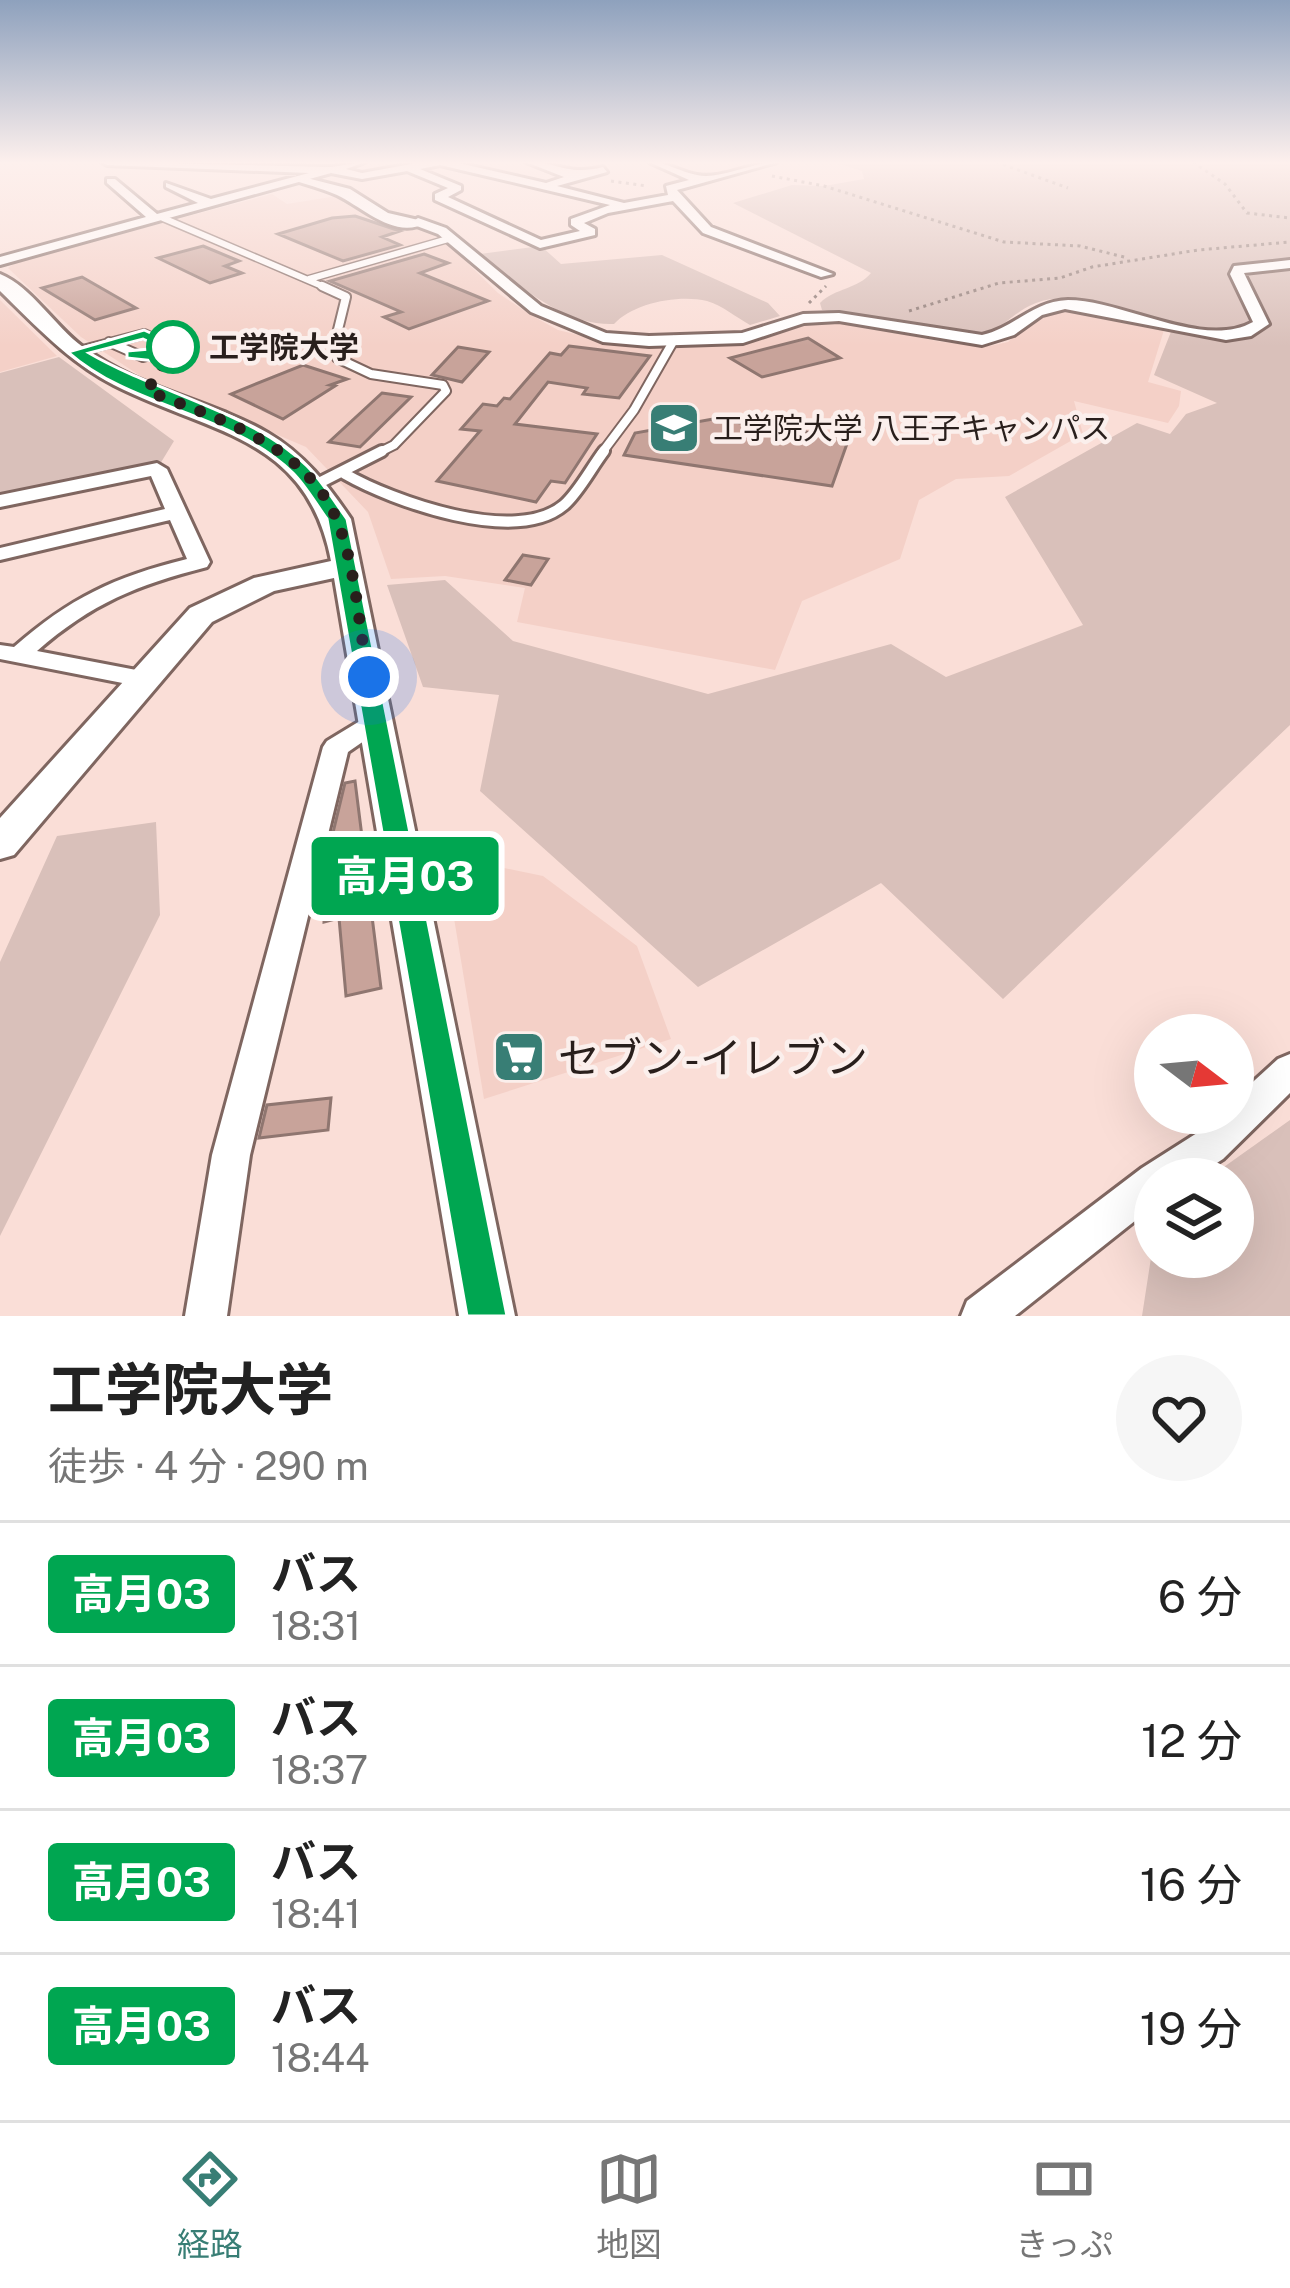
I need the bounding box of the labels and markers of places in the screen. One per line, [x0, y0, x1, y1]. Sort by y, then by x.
marker: 工学院大学 [148, 322, 198, 372]
place label: 工学院大学 [209, 329, 359, 365]
school or university icon: 工学院大学 八王子キャンパス [646, 400, 702, 456]
place label: 工学院大学 八王子キャンパス [713, 410, 1110, 446]
supermarket icon: セブン-イレブン [491, 1029, 547, 1085]
place label: セブン-イレブン [558, 1033, 868, 1082]

